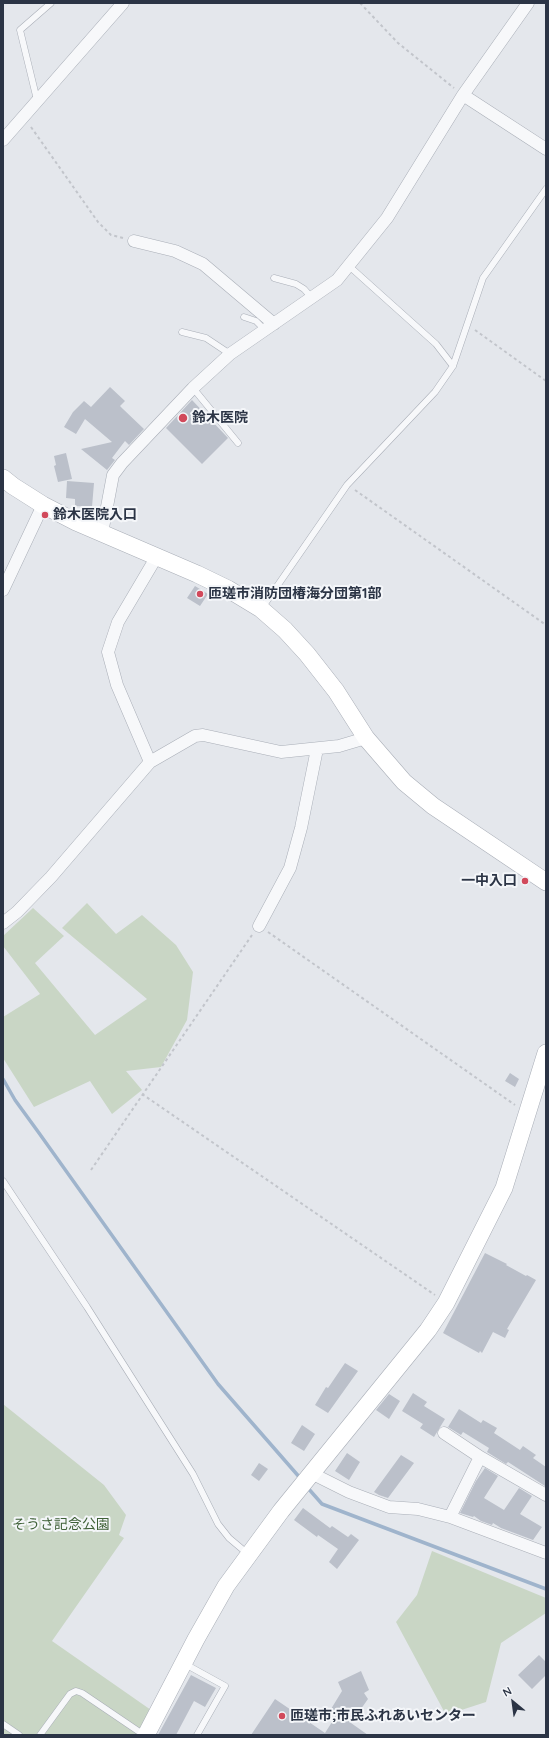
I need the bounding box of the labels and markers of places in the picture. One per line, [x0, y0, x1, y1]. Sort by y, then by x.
place label: 鈴木医院 [192, 410, 248, 426]
marker: 鈴木医院 [177, 412, 189, 424]
place label: 鈴木医院入口 [53, 507, 137, 523]
marker: 鈴木医院入口 [40, 510, 50, 520]
place label: 匝瑳市消防団椿海分団第1部 [208, 586, 381, 602]
marker: 匝瑳市消防団椿海分団第1部 [195, 589, 205, 599]
place label: 一中入口 [461, 873, 517, 889]
marker: 一中入口 [520, 876, 530, 886]
place label: 匝瑳市;市民ふれあいセンター [290, 1708, 476, 1724]
marker: 匝瑳市;市民ふれあいセンター [277, 1711, 287, 1721]

